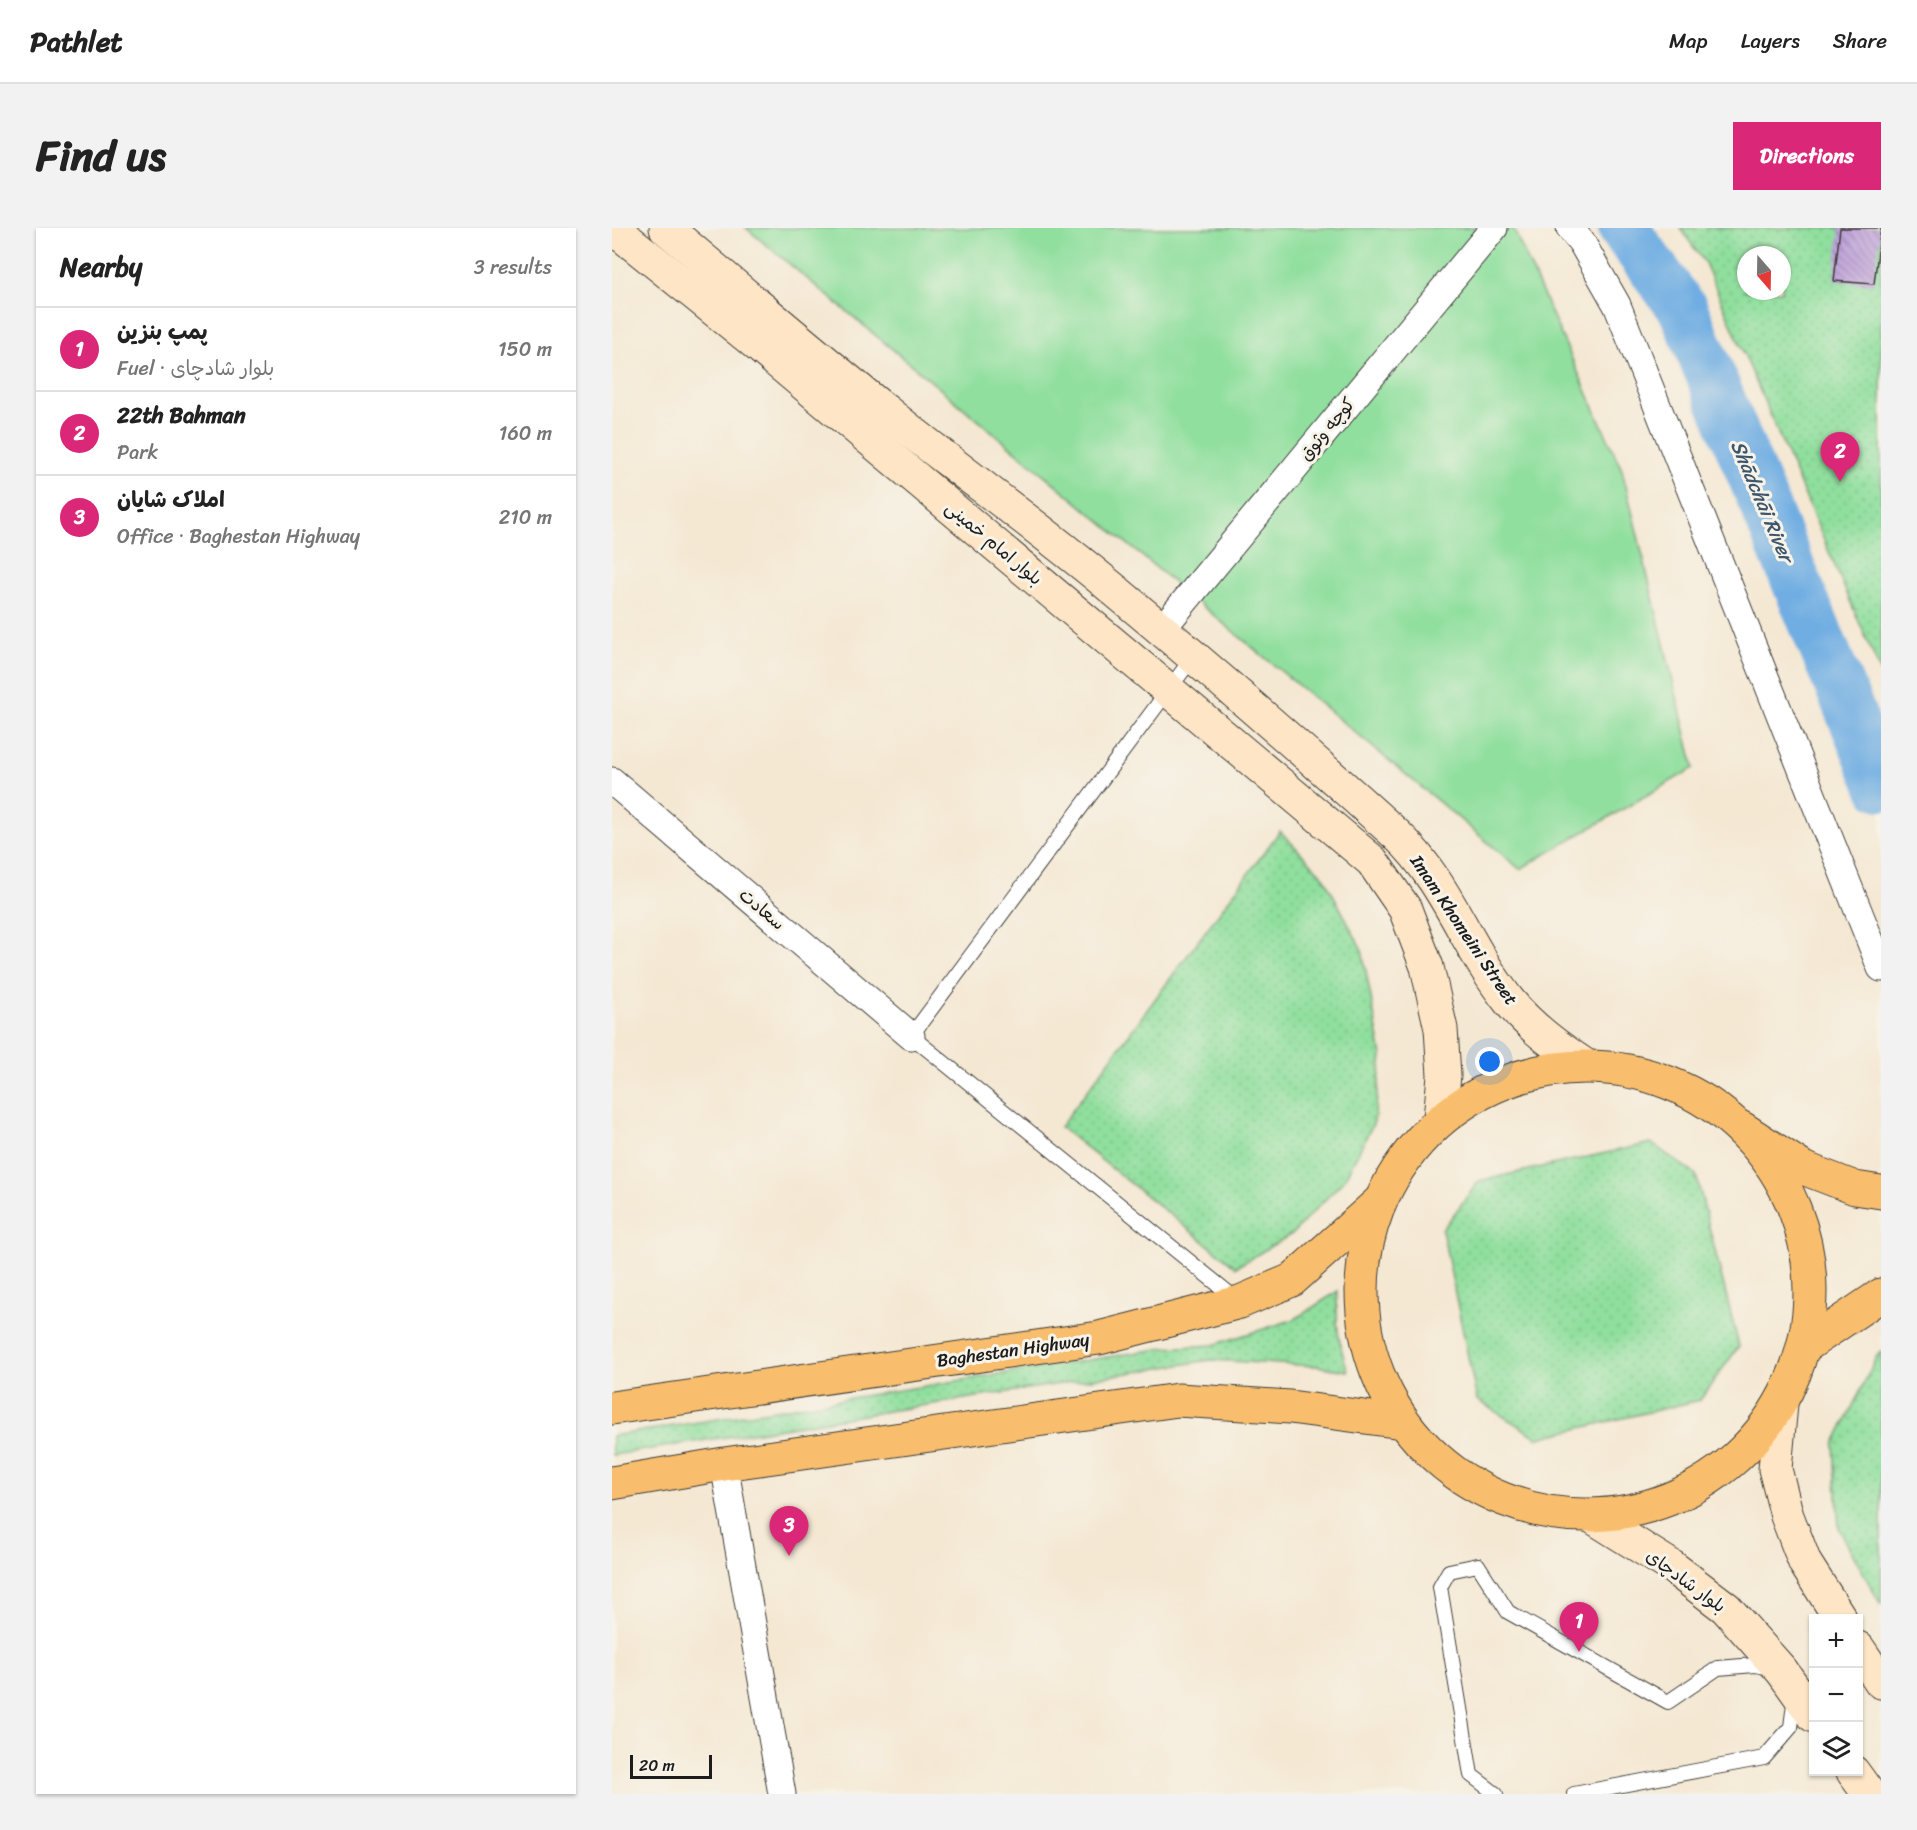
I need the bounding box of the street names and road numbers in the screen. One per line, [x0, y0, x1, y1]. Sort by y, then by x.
street label: کوچه وثوق [1290, 390, 1364, 468]
street label: بلوار امام خمینی [938, 492, 1050, 594]
street label: Imam Khomeini Street [1401, 847, 1527, 1012]
street label: سعادت [731, 880, 793, 938]
street label: Baghestan Highway [935, 1323, 1092, 1377]
street label: بلوار شادچای [1639, 1541, 1733, 1621]

